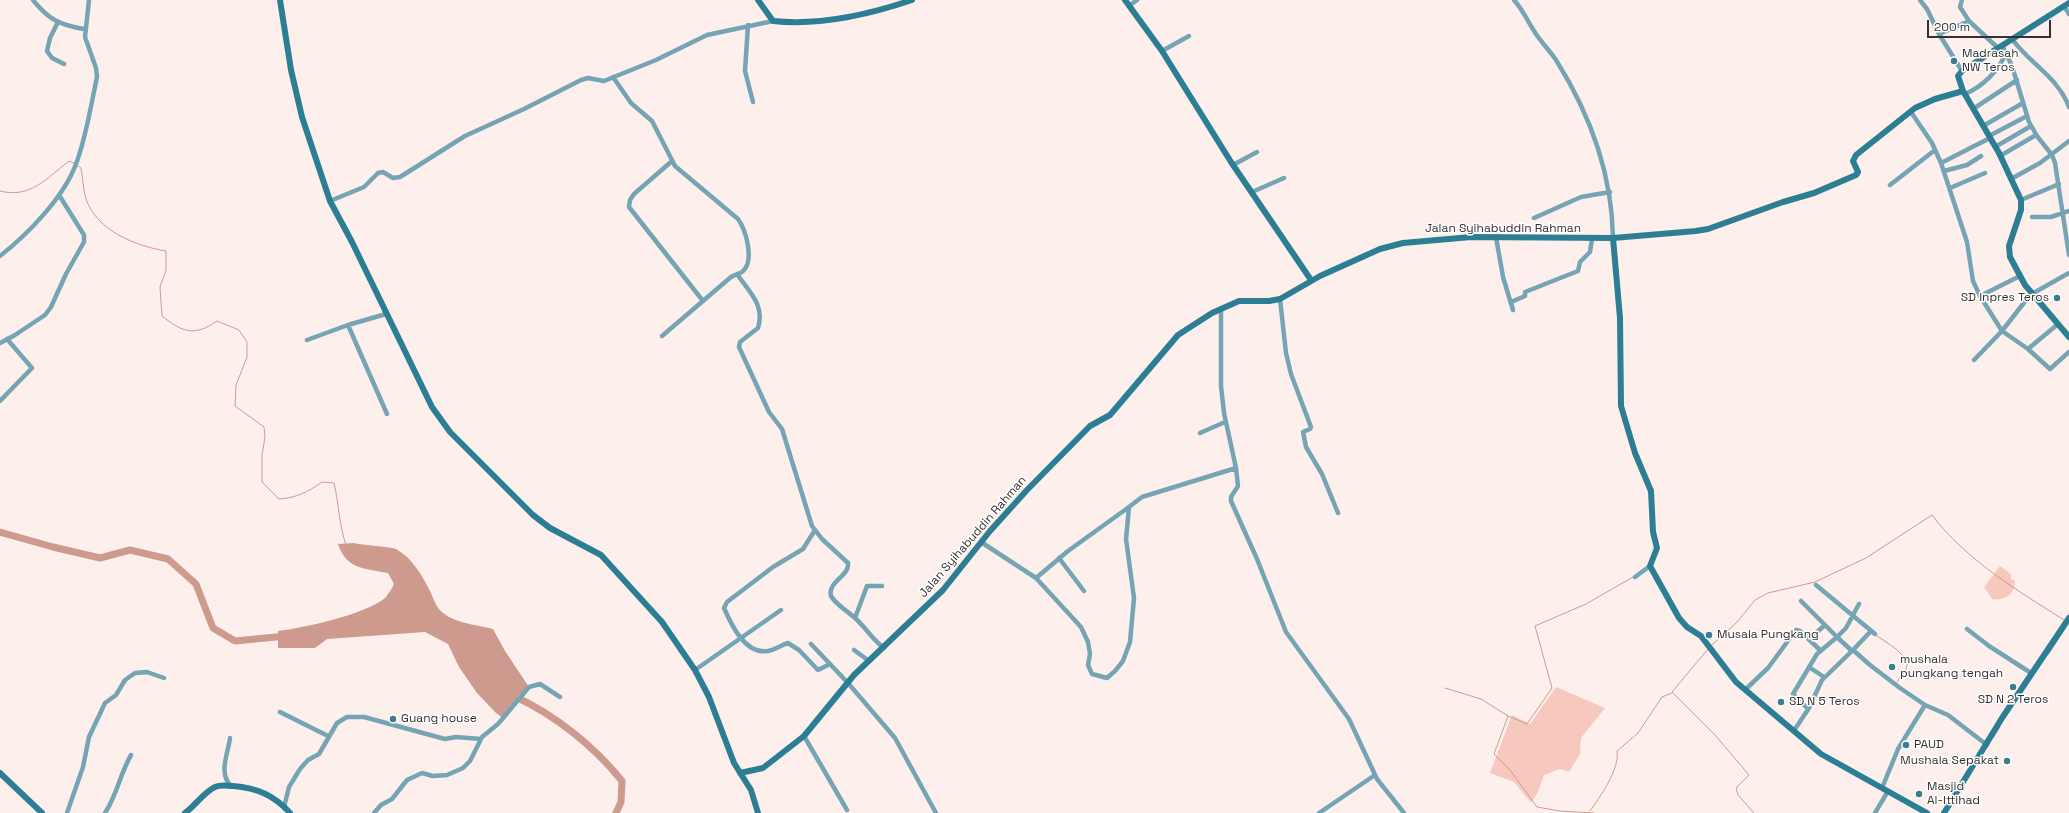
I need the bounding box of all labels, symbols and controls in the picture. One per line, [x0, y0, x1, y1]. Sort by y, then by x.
scale bar [1929, 12, 2053, 38]
text: 200 m [1934, 19, 1970, 35]
place label: Madrasah NW Teros [1962, 47, 2019, 75]
marker: Madrasah NW Teros [1949, 56, 1959, 66]
street label: Jalan Syihabuddin Rahman [1425, 222, 1581, 236]
place label: SD Inpres Teros [1961, 291, 2049, 305]
marker: SD Inpres Teros [2052, 293, 2062, 303]
street label: Jalan Syihabuddin Rahman [916, 473, 1030, 601]
place label: Musala Pungkang [1717, 628, 1819, 642]
marker: Musala Pungkang [1704, 630, 1714, 640]
place label: mushala pungkang tengah [1900, 653, 2003, 681]
marker: mushala pungkang tengah [1887, 662, 1897, 672]
marker: SD N 2 Teros [2008, 682, 2018, 692]
place label: SD N 2 Teros [1978, 693, 2048, 707]
place label: SD N 5 Teros [1789, 695, 1860, 709]
marker: SD N 5 Teros [1776, 697, 1786, 707]
place label: Guang house [401, 712, 477, 726]
marker: Guang house [388, 714, 398, 724]
place label: PAUD [1914, 738, 1944, 752]
marker: PAUD [1901, 740, 1911, 750]
place label: Mushala Sepakat [1900, 754, 1999, 768]
marker: Mushala Sepakat [2002, 756, 2012, 766]
place label: Masjid Al-Ittihad [1927, 780, 1980, 808]
marker: Masjid Al-Ittihad [1914, 789, 1924, 799]

